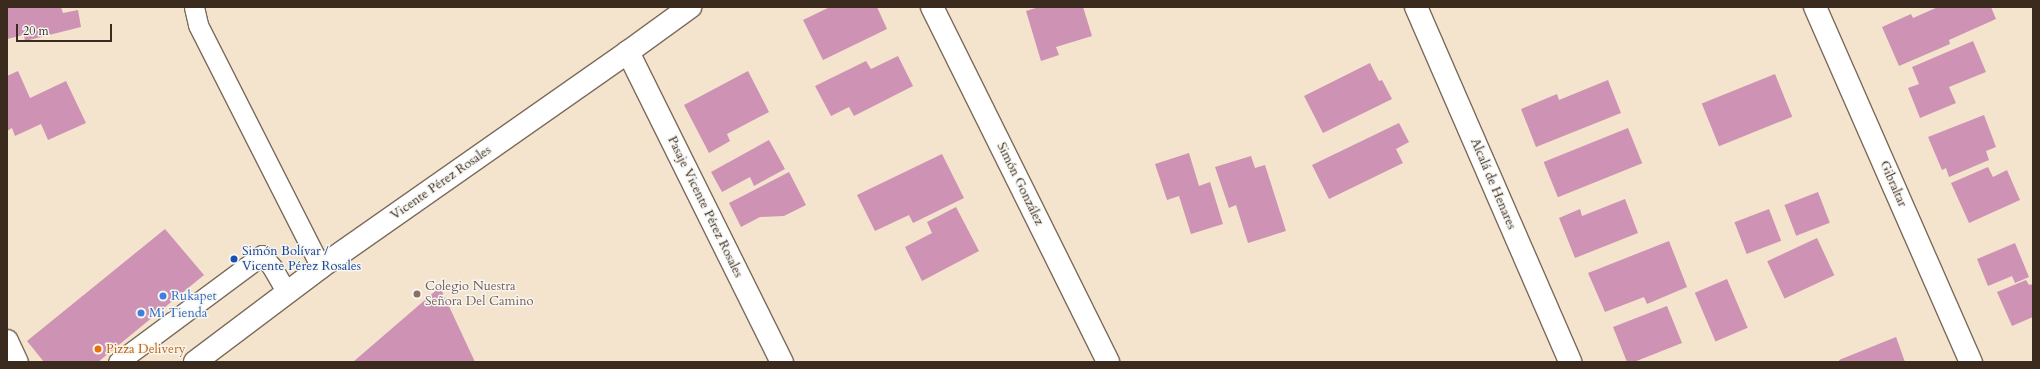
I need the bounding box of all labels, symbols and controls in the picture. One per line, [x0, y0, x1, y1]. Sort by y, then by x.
scale bar [18, 16, 114, 42]
text: 20 m [23, 23, 49, 39]
street label: Pasaje Vicente Pérez Rosales [664, 134, 746, 280]
street label: Alcalá de Henares [1467, 136, 1519, 232]
street label: Simón González [993, 140, 1047, 228]
street label: Vicente Pérez Rosales [388, 142, 494, 224]
street label: Gibraltar [1876, 158, 1910, 210]
place label: Simón Bolívar / Vicente Pérez Rosales [242, 244, 361, 275]
marker: Simón Bolívar / Vicente Pérez Rosales [229, 254, 239, 264]
place label: Colegio Nuestra Señora Del Camino [425, 279, 534, 310]
place label: Rukapet [171, 288, 217, 304]
marker: Colegio Nuestra Señora Del Camino [412, 289, 422, 299]
marker: Rukapet [158, 291, 168, 301]
place label: Mi Tienda [149, 305, 207, 321]
marker: Mi Tienda [136, 308, 146, 318]
place label: Pizza Delivery [106, 341, 186, 357]
marker: Pizza Delivery [93, 344, 103, 354]

